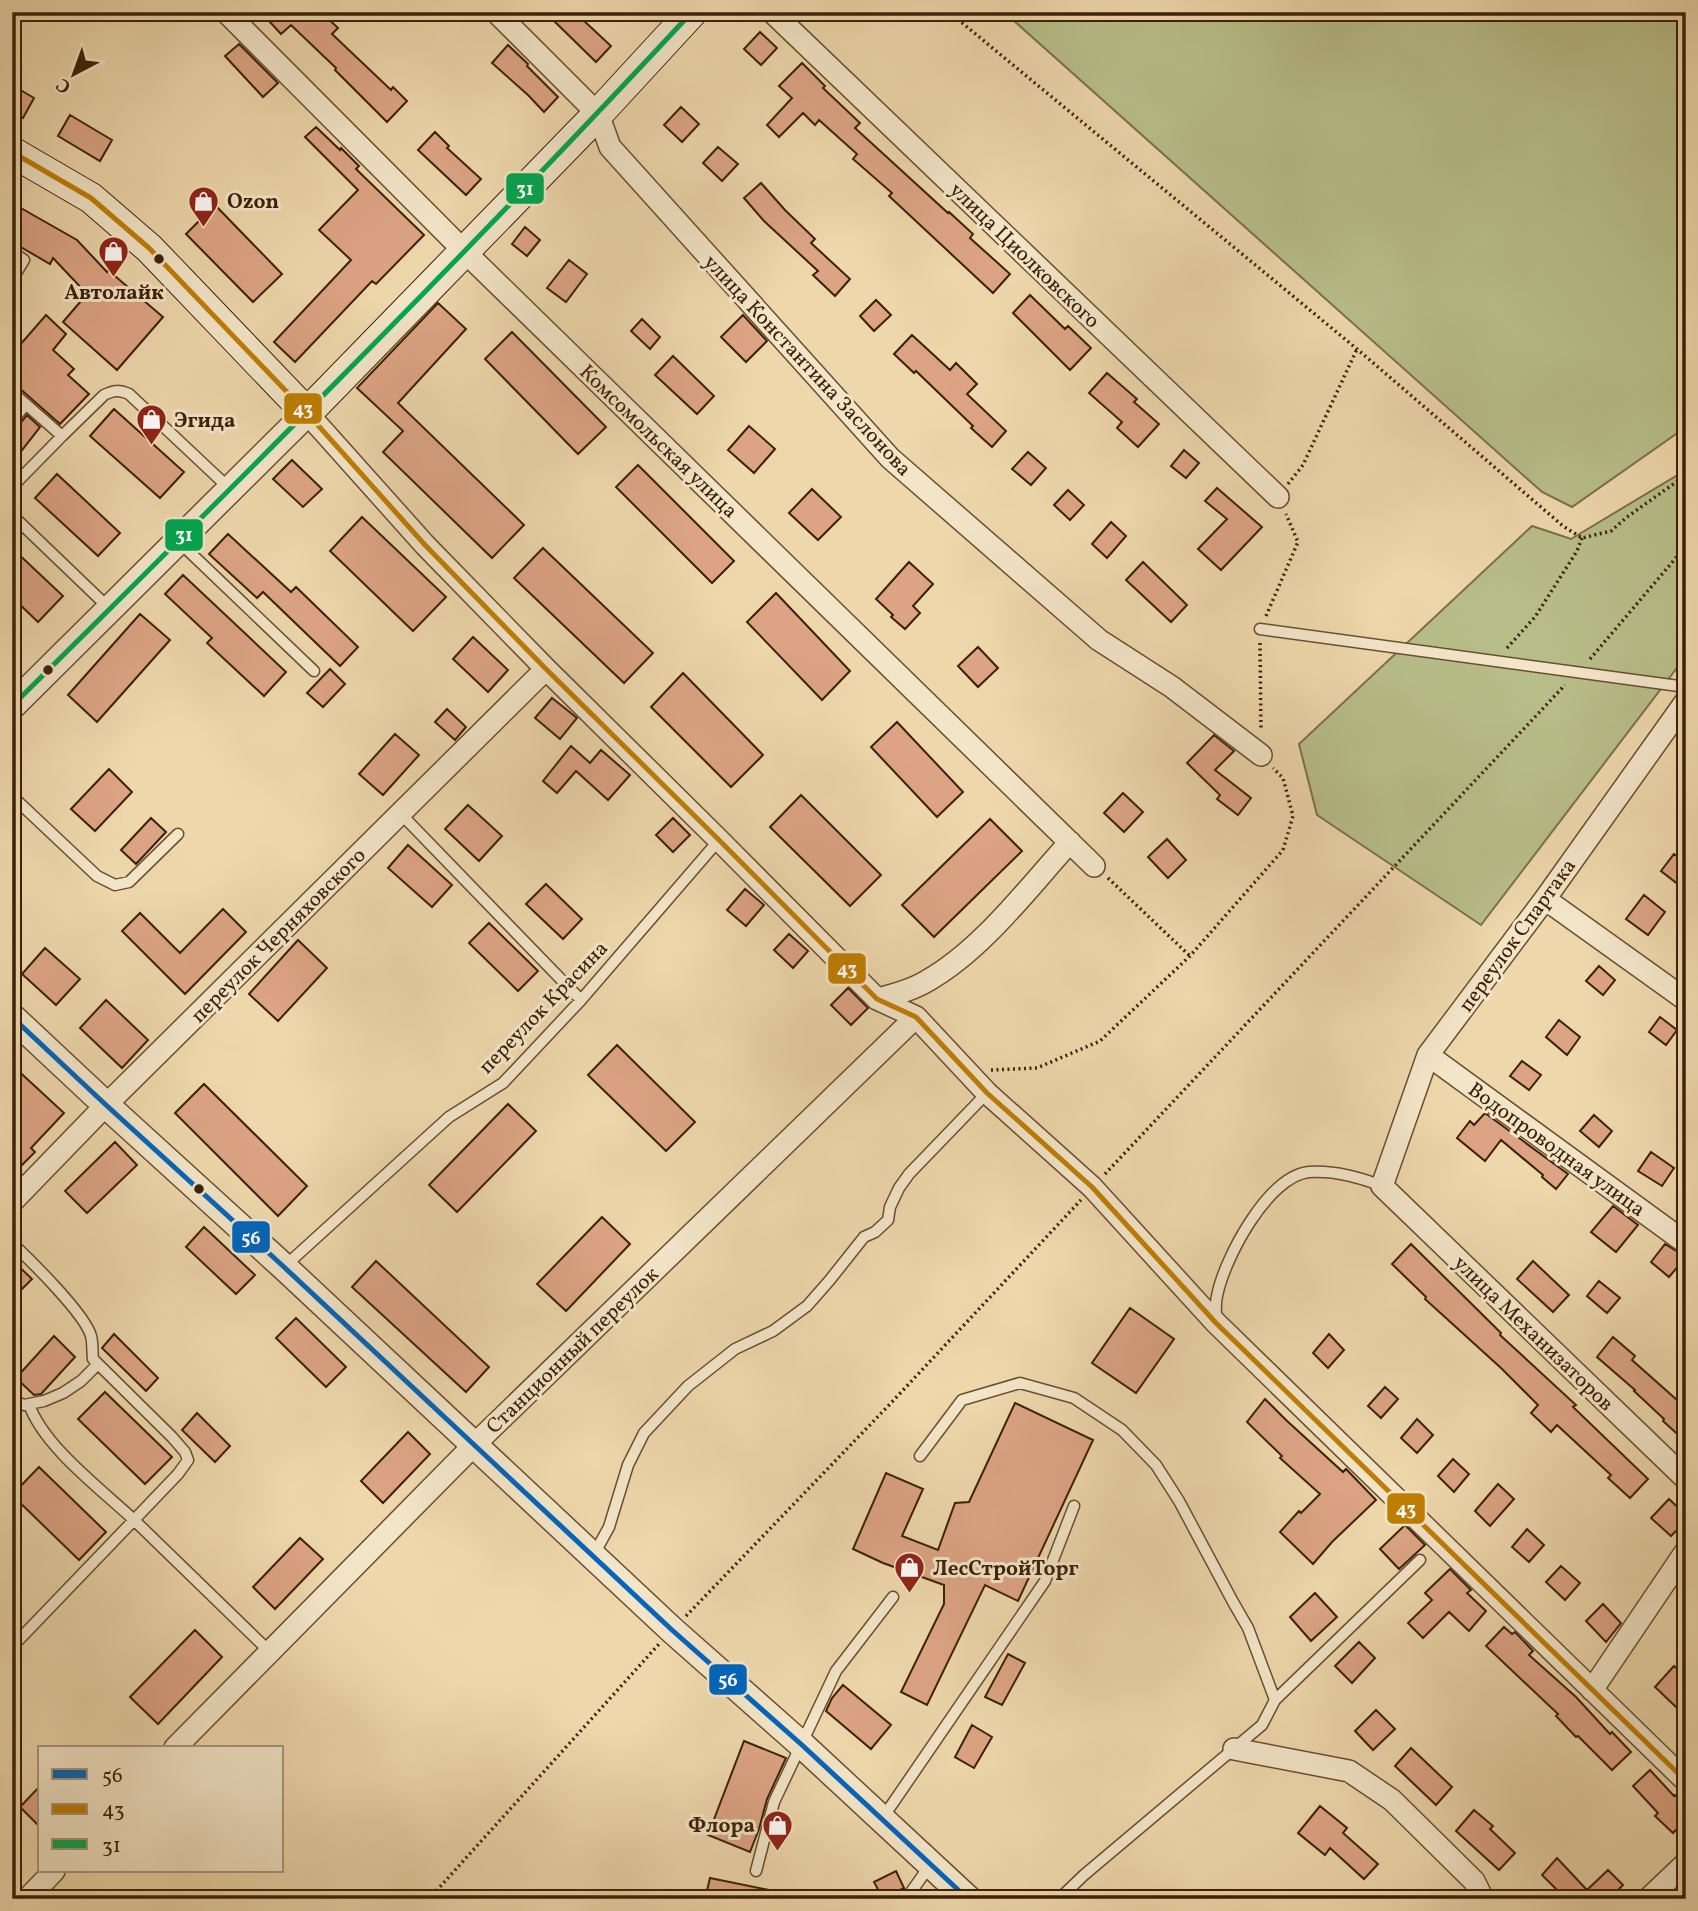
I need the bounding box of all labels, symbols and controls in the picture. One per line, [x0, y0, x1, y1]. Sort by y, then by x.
north arrow [38, 38, 108, 108]
text: С [51, 72, 77, 99]
line badge: 31 [505, 172, 545, 205]
text: 31 [516, 177, 534, 203]
street label: улица Циолковского [942, 177, 1106, 336]
shop icon: Ozon [187, 184, 221, 228]
place label: Ozon [227, 188, 279, 217]
shop icon: Автолайк [97, 235, 131, 279]
street label: улица Константина Заслонова [696, 249, 918, 483]
unlabelled marker [152, 252, 166, 266]
place label: Автолайк [64, 279, 164, 308]
street label: Комсомольская улица [572, 359, 744, 525]
line badge: 43 [283, 392, 323, 425]
text: 43 [293, 397, 313, 423]
shop icon: Эгида [134, 403, 168, 447]
place label: Эгида [174, 407, 235, 436]
line badge: 31 [164, 518, 204, 552]
text: 31 [175, 523, 193, 549]
unlabelled marker [41, 663, 55, 677]
street label: переулок Черняховского [185, 842, 373, 1030]
street label: переулок Спартака [1453, 853, 1584, 1018]
street label: переулок Красина [473, 935, 615, 1081]
line badge: 43 [827, 952, 867, 985]
text: 43 [837, 957, 857, 983]
street label: Водопроводная улица [1462, 1076, 1651, 1224]
unlabelled marker [192, 1182, 206, 1196]
line badge: 56 [231, 1220, 271, 1254]
text: 56 [241, 1226, 261, 1252]
street label: улица Механизаторов [1446, 1250, 1620, 1418]
street label: Станционный переулок [480, 1261, 666, 1441]
line badge: 43 [1386, 1492, 1426, 1525]
text: 43 [1396, 1497, 1416, 1523]
shop icon: ЛесСтройТорг [893, 1551, 927, 1595]
place label: ЛесСтройТорг [933, 1555, 1079, 1584]
line badge: 56 [708, 1663, 748, 1696]
text: 56 [718, 1668, 738, 1694]
legend [38, 1746, 284, 1872]
text: 56 [102, 1762, 123, 1791]
text: 43 [102, 1796, 124, 1825]
shop icon: Флора [761, 1808, 795, 1852]
place label: Флора [688, 1812, 755, 1841]
text: 31 [102, 1832, 121, 1861]

